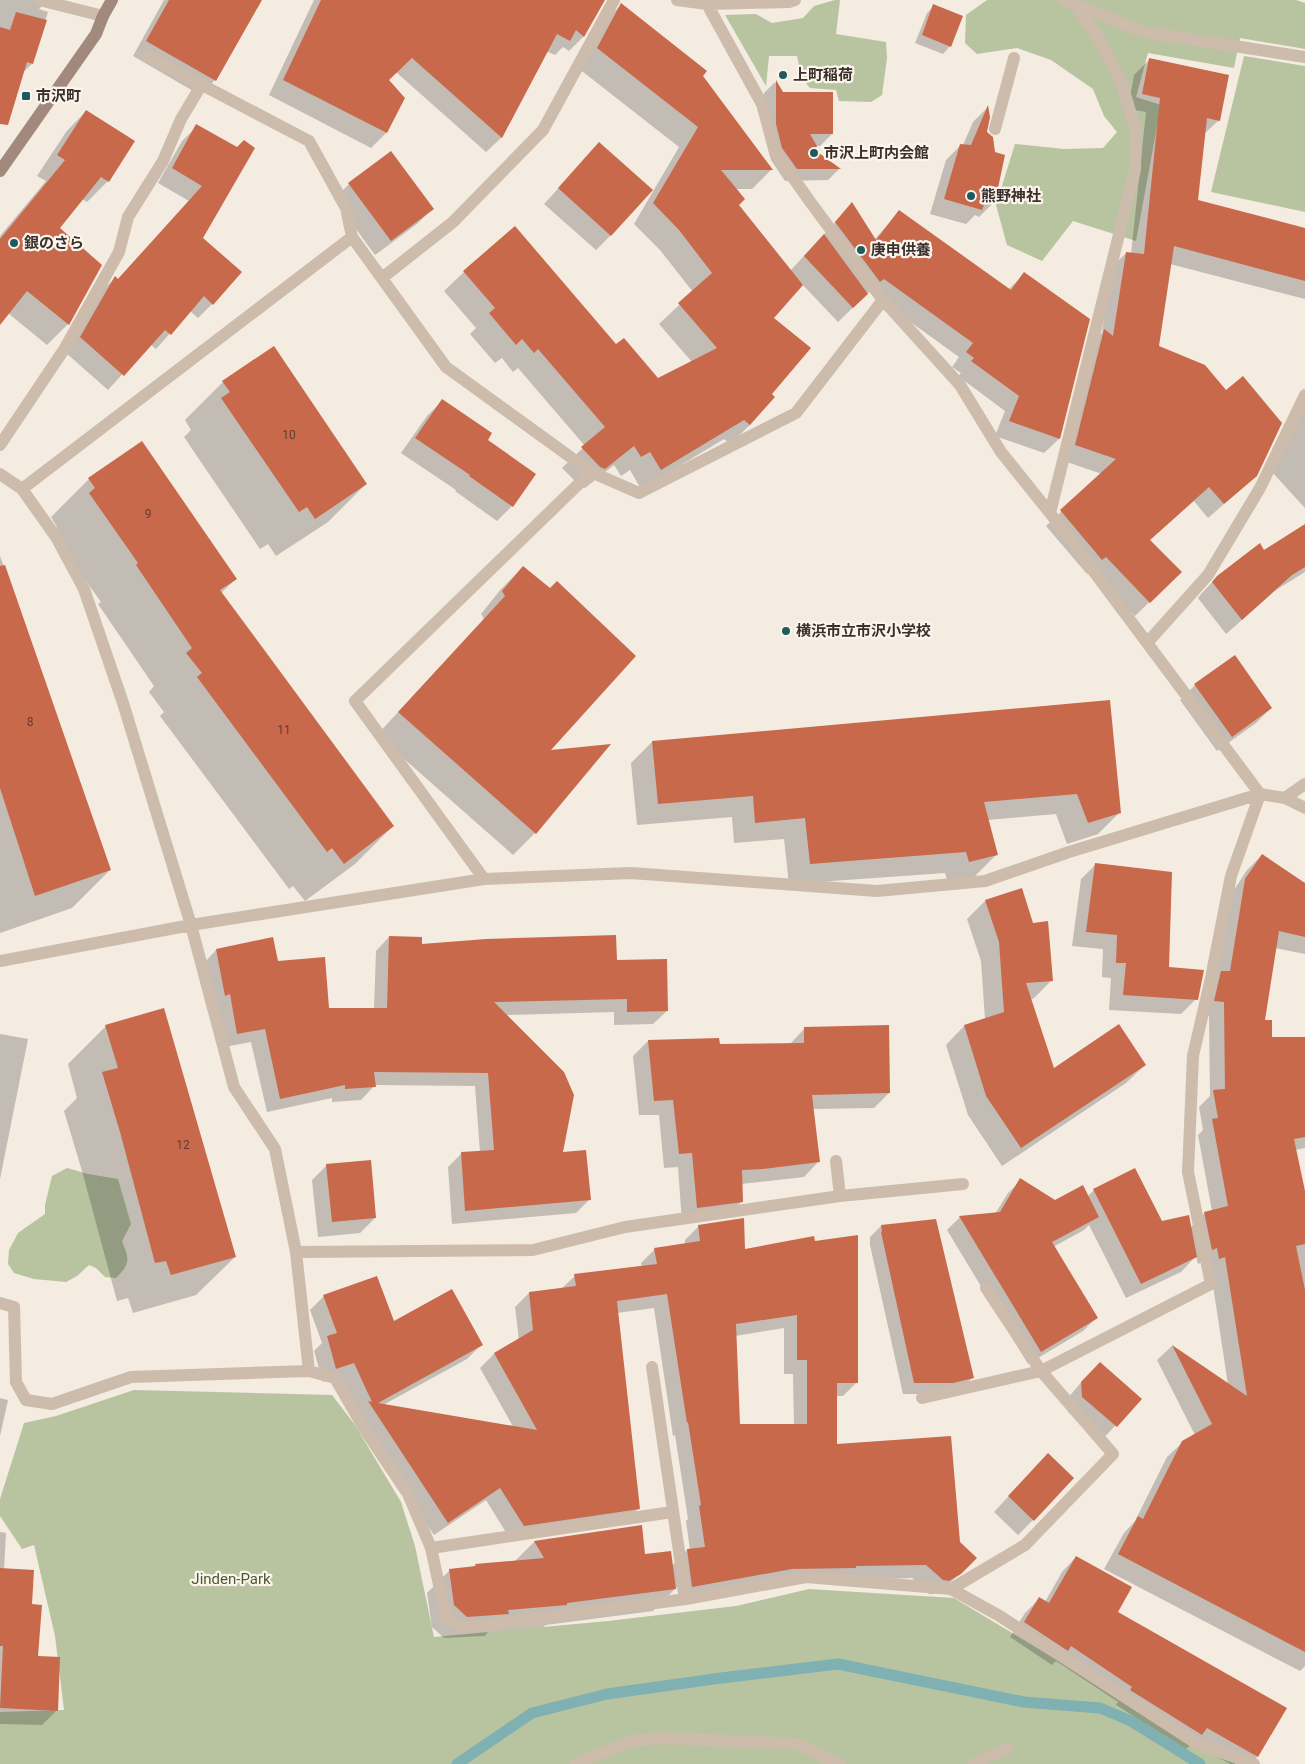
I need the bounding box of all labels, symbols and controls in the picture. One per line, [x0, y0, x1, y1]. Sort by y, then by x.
place label: 上町稲荷 [793, 66, 853, 84]
marker: 上町稲荷 [777, 69, 789, 81]
place label: 市沢町 [36, 87, 81, 105]
marker: 市沢町 [20, 90, 32, 102]
place label: 市沢上町内会館 [824, 144, 929, 162]
marker: 市沢上町内会館 [808, 147, 820, 159]
place label: 熊野神社 [981, 187, 1041, 205]
marker: 熊野神社 [965, 190, 977, 202]
place label: 銀のさら [24, 234, 84, 252]
marker: 銀のさら [8, 237, 20, 249]
place label: 庚申供養 [871, 241, 931, 259]
marker: 庚申供養 [855, 244, 867, 256]
house number: 10 [282, 428, 296, 442]
house number: 9 [145, 507, 151, 521]
place label: 横浜市立市沢小学校 [796, 622, 931, 640]
marker: 横浜市立市沢小学校 [780, 625, 792, 637]
house number: 8 [27, 715, 34, 729]
house number: 11 [277, 723, 291, 737]
house number: 12 [176, 1138, 190, 1152]
park label: Jinden-Park [191, 1570, 271, 1588]

